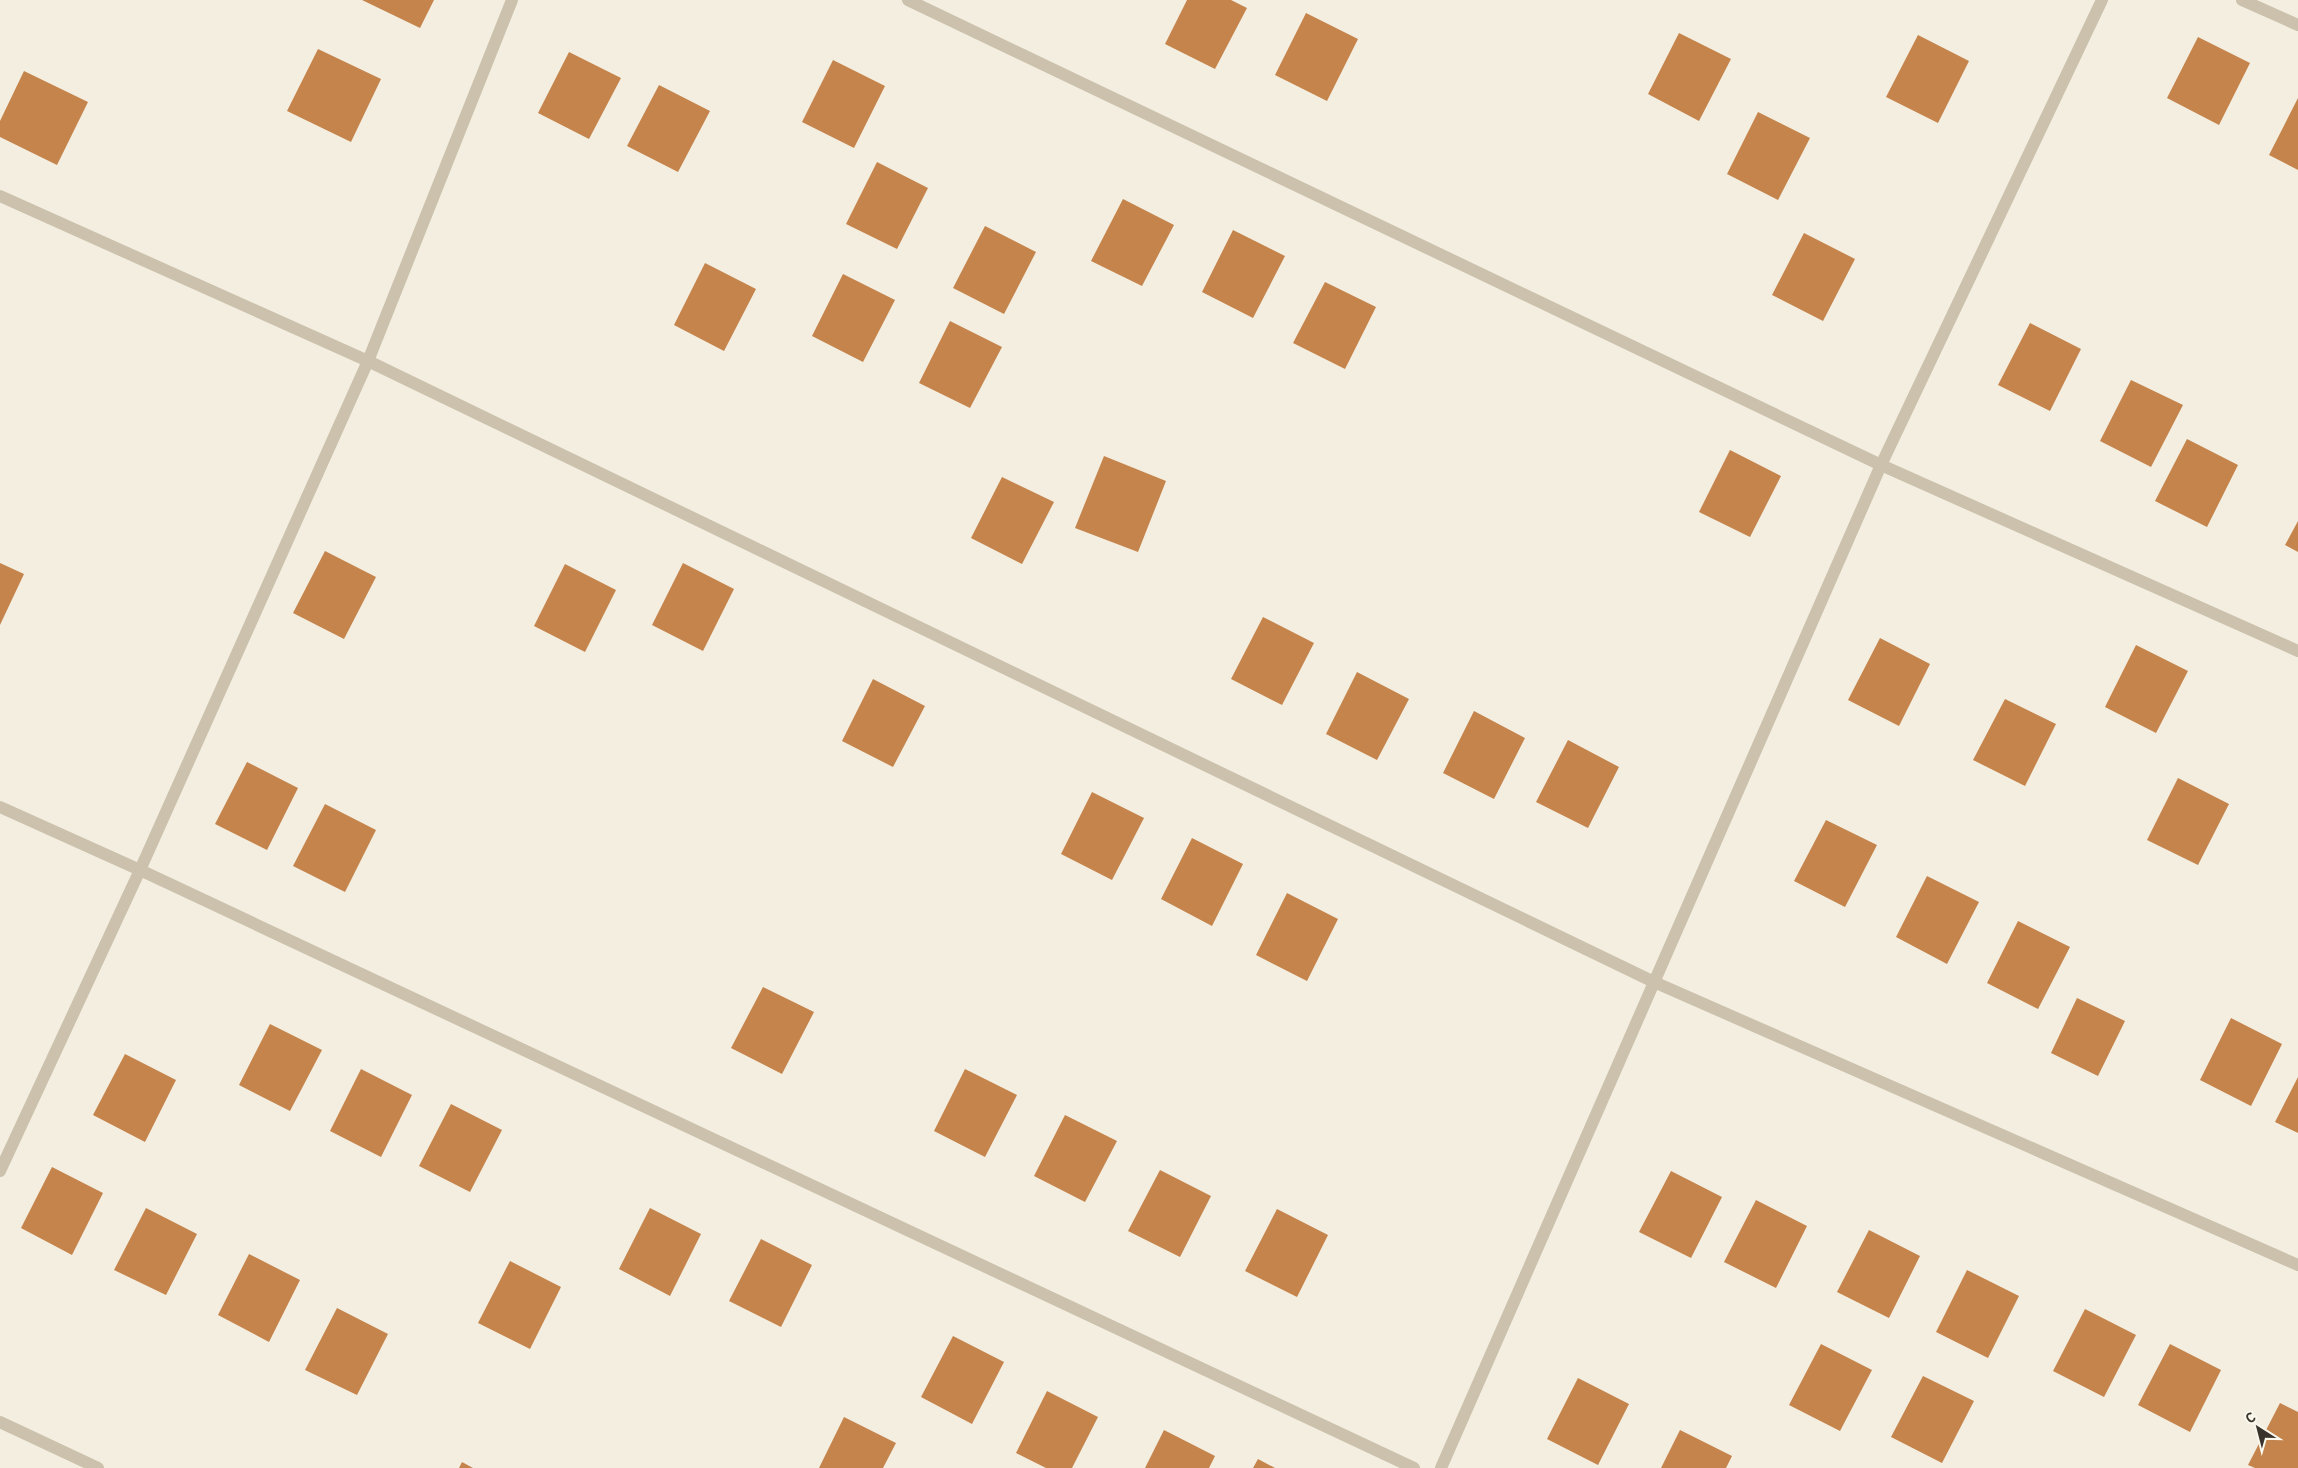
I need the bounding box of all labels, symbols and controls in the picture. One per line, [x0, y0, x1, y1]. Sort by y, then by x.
north arrow [2233, 1403, 2283, 1453]
text: С [2243, 1409, 2260, 1428]

